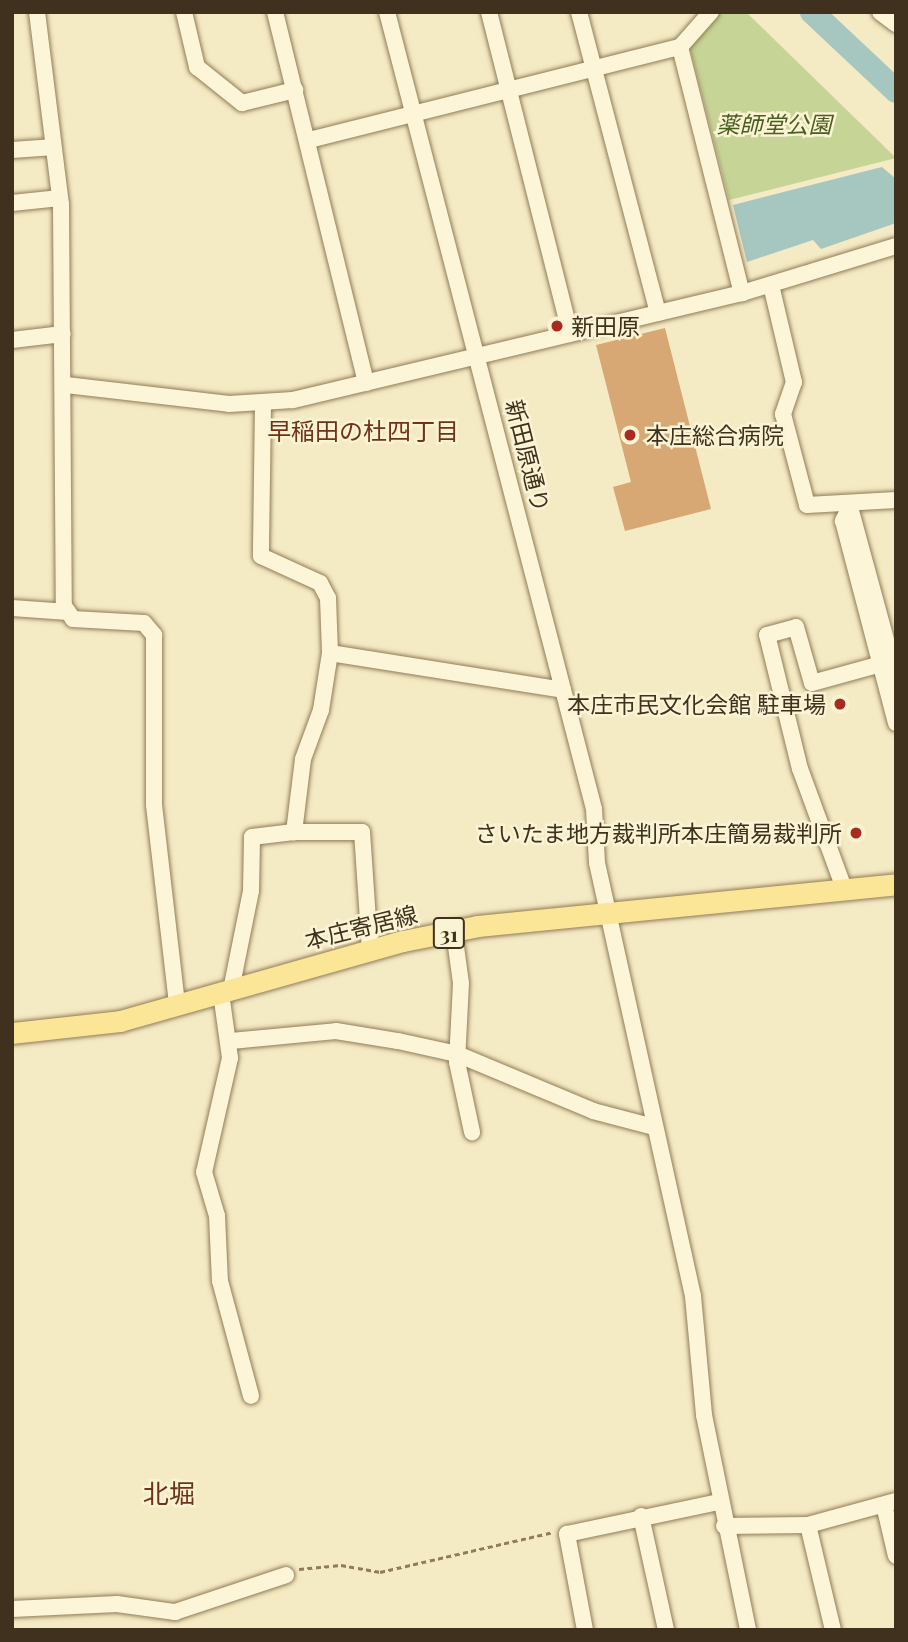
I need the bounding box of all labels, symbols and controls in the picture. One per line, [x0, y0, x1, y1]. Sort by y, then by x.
park label: 薬師堂公園 [717, 110, 831, 138]
place label: 新田原 [571, 312, 640, 340]
marker: 新田原 [549, 318, 565, 334]
street label: 新田原通り [501, 397, 555, 515]
district label: 早稲田の杜四丁目 [267, 417, 459, 445]
place label: 本庄総合病院 [646, 421, 784, 449]
marker: 本庄総合病院 [620, 425, 640, 445]
place label: 本庄市民文化会館 駐車場 [567, 690, 826, 718]
marker: 本庄市民文化会館 駐車場 [832, 696, 848, 712]
place label: さいたま地方裁判所本庄簡易裁判所 [474, 819, 842, 847]
marker: さいたま地方裁判所本庄簡易裁判所 [848, 825, 864, 841]
street label: 本庄寄居線 [302, 900, 420, 954]
road number: 31 [432, 916, 466, 950]
district label: 北堀 [143, 1477, 195, 1509]

